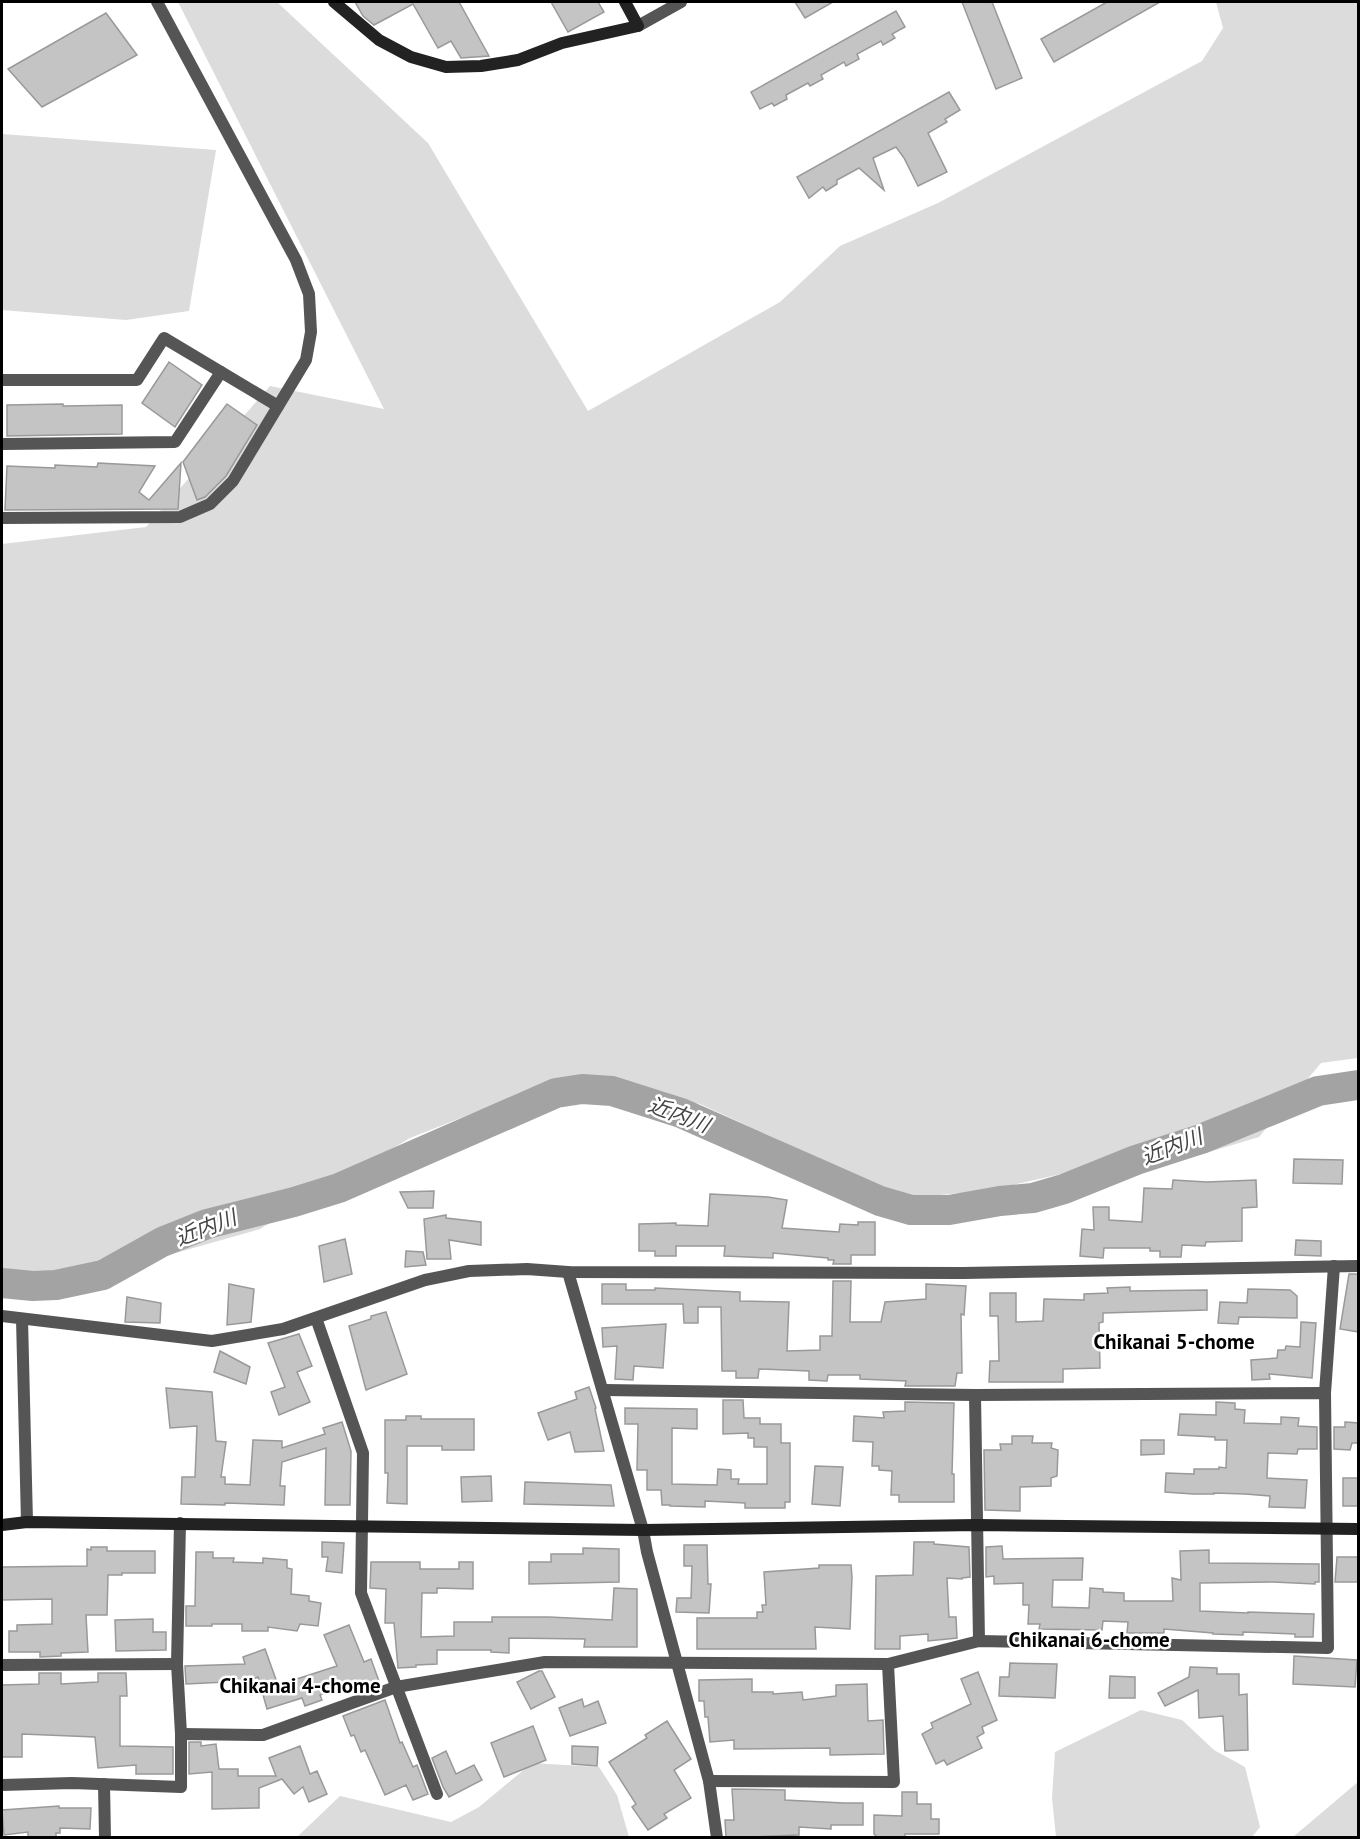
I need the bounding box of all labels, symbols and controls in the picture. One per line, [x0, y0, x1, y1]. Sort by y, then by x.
water label: 近内川 [645, 1091, 715, 1139]
water label: 近内川 [1138, 1122, 1208, 1170]
water label: 近内川 [172, 1203, 242, 1251]
district label: Chikanai 5-chome [1093, 1328, 1255, 1355]
district label: Chikanai 6-chome [1008, 1626, 1170, 1653]
district label: Chikanai 4-chome [219, 1672, 381, 1699]

